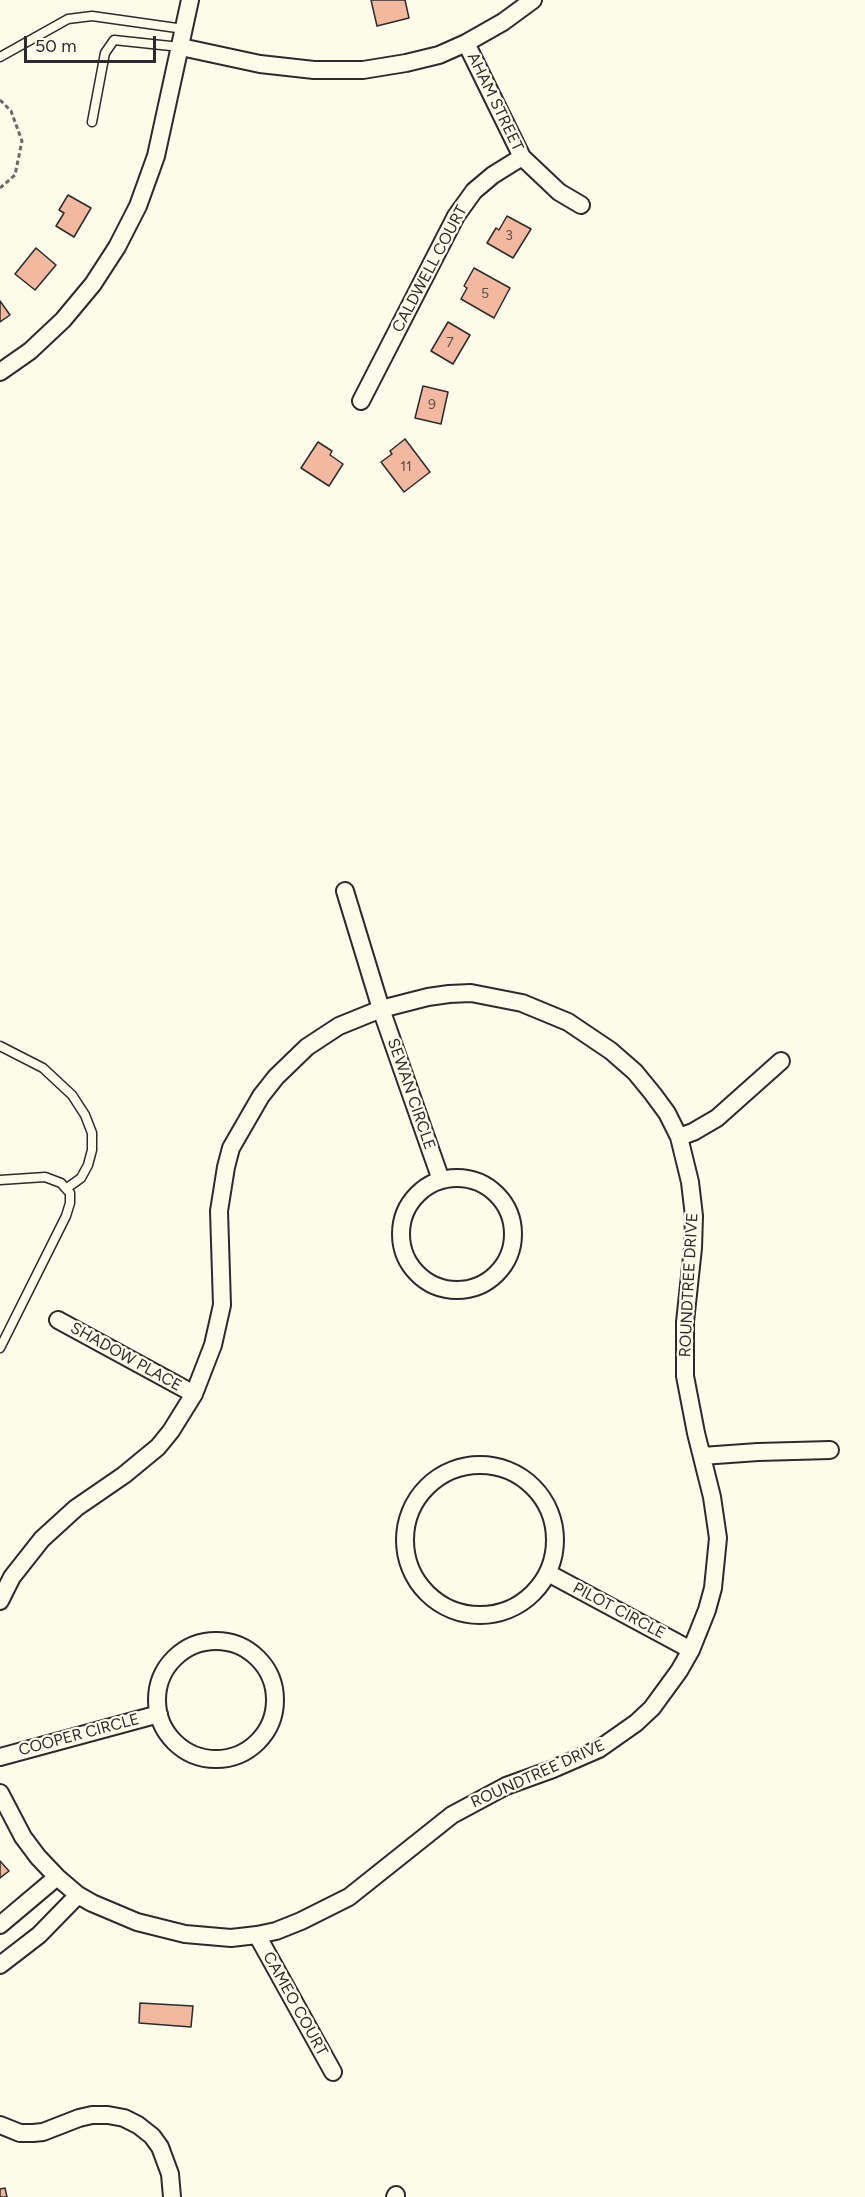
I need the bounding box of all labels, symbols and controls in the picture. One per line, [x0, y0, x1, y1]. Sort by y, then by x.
scale bar [27, 24, 159, 62]
text: 50 m [35, 35, 77, 57]
street label: AHAM STREET [463, 49, 527, 155]
street label: CALDWELL COURT [388, 202, 472, 336]
house number: 3 [505, 228, 513, 244]
house number: 5 [481, 286, 489, 302]
house number: 7 [446, 335, 454, 351]
house number: 9 [428, 397, 436, 413]
house number: 11 [400, 459, 412, 475]
street label: SEWAN CIRCLE [383, 1036, 439, 1152]
street label: ROUNDTREE DRIVE [676, 1212, 702, 1358]
street label: SHADOW PLACE [67, 1318, 185, 1396]
street label: PILOT CIRCLE [570, 1579, 668, 1643]
street label: COOPER CIRCLE [16, 1710, 142, 1760]
street label: ROUNDTREE DRIVE [468, 1736, 608, 1812]
street label: CAMEO COURT [259, 1949, 331, 2059]

